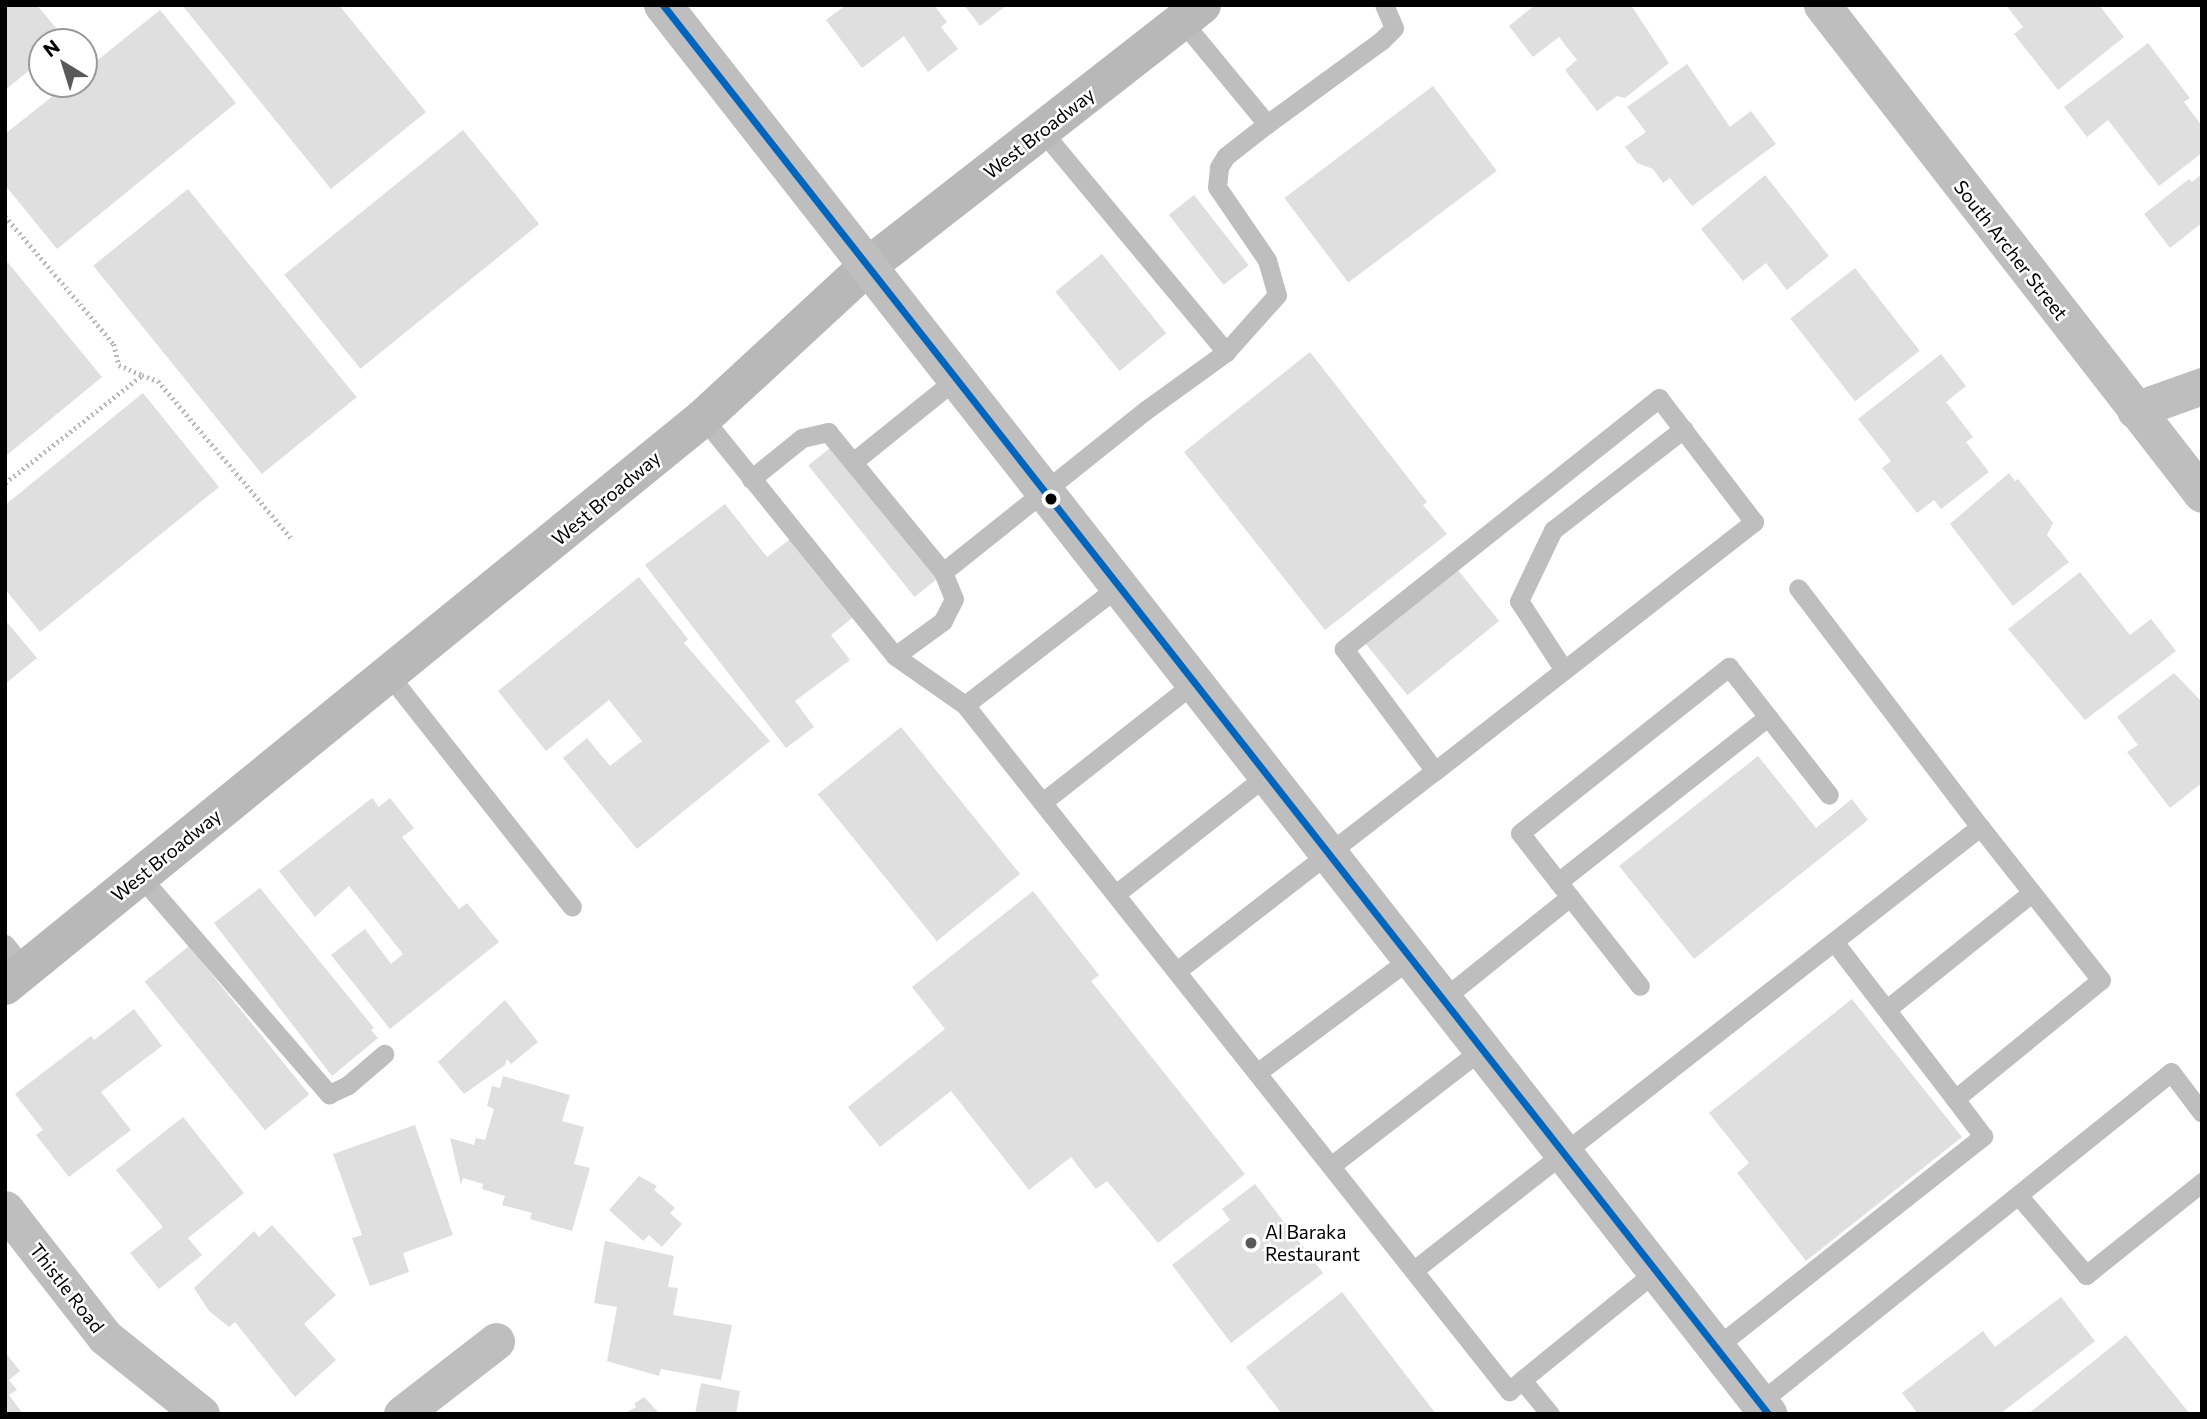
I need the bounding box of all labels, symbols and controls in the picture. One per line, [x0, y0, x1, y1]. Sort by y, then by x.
north arrow [28, 28, 98, 98]
text: N [38, 34, 64, 61]
street label: West Broadway [979, 83, 1099, 183]
street label: South Archer Street [1949, 176, 2073, 324]
street label: West Broadway [547, 446, 665, 550]
unlabelled marker [1044, 492, 1058, 506]
street label: West Broadway [107, 804, 225, 906]
place label: Al Baraka Restaurant [1265, 1221, 1360, 1265]
marker: Al Baraka Restaurant [1243, 1235, 1259, 1251]
street label: Thistle Road [25, 1239, 109, 1337]

